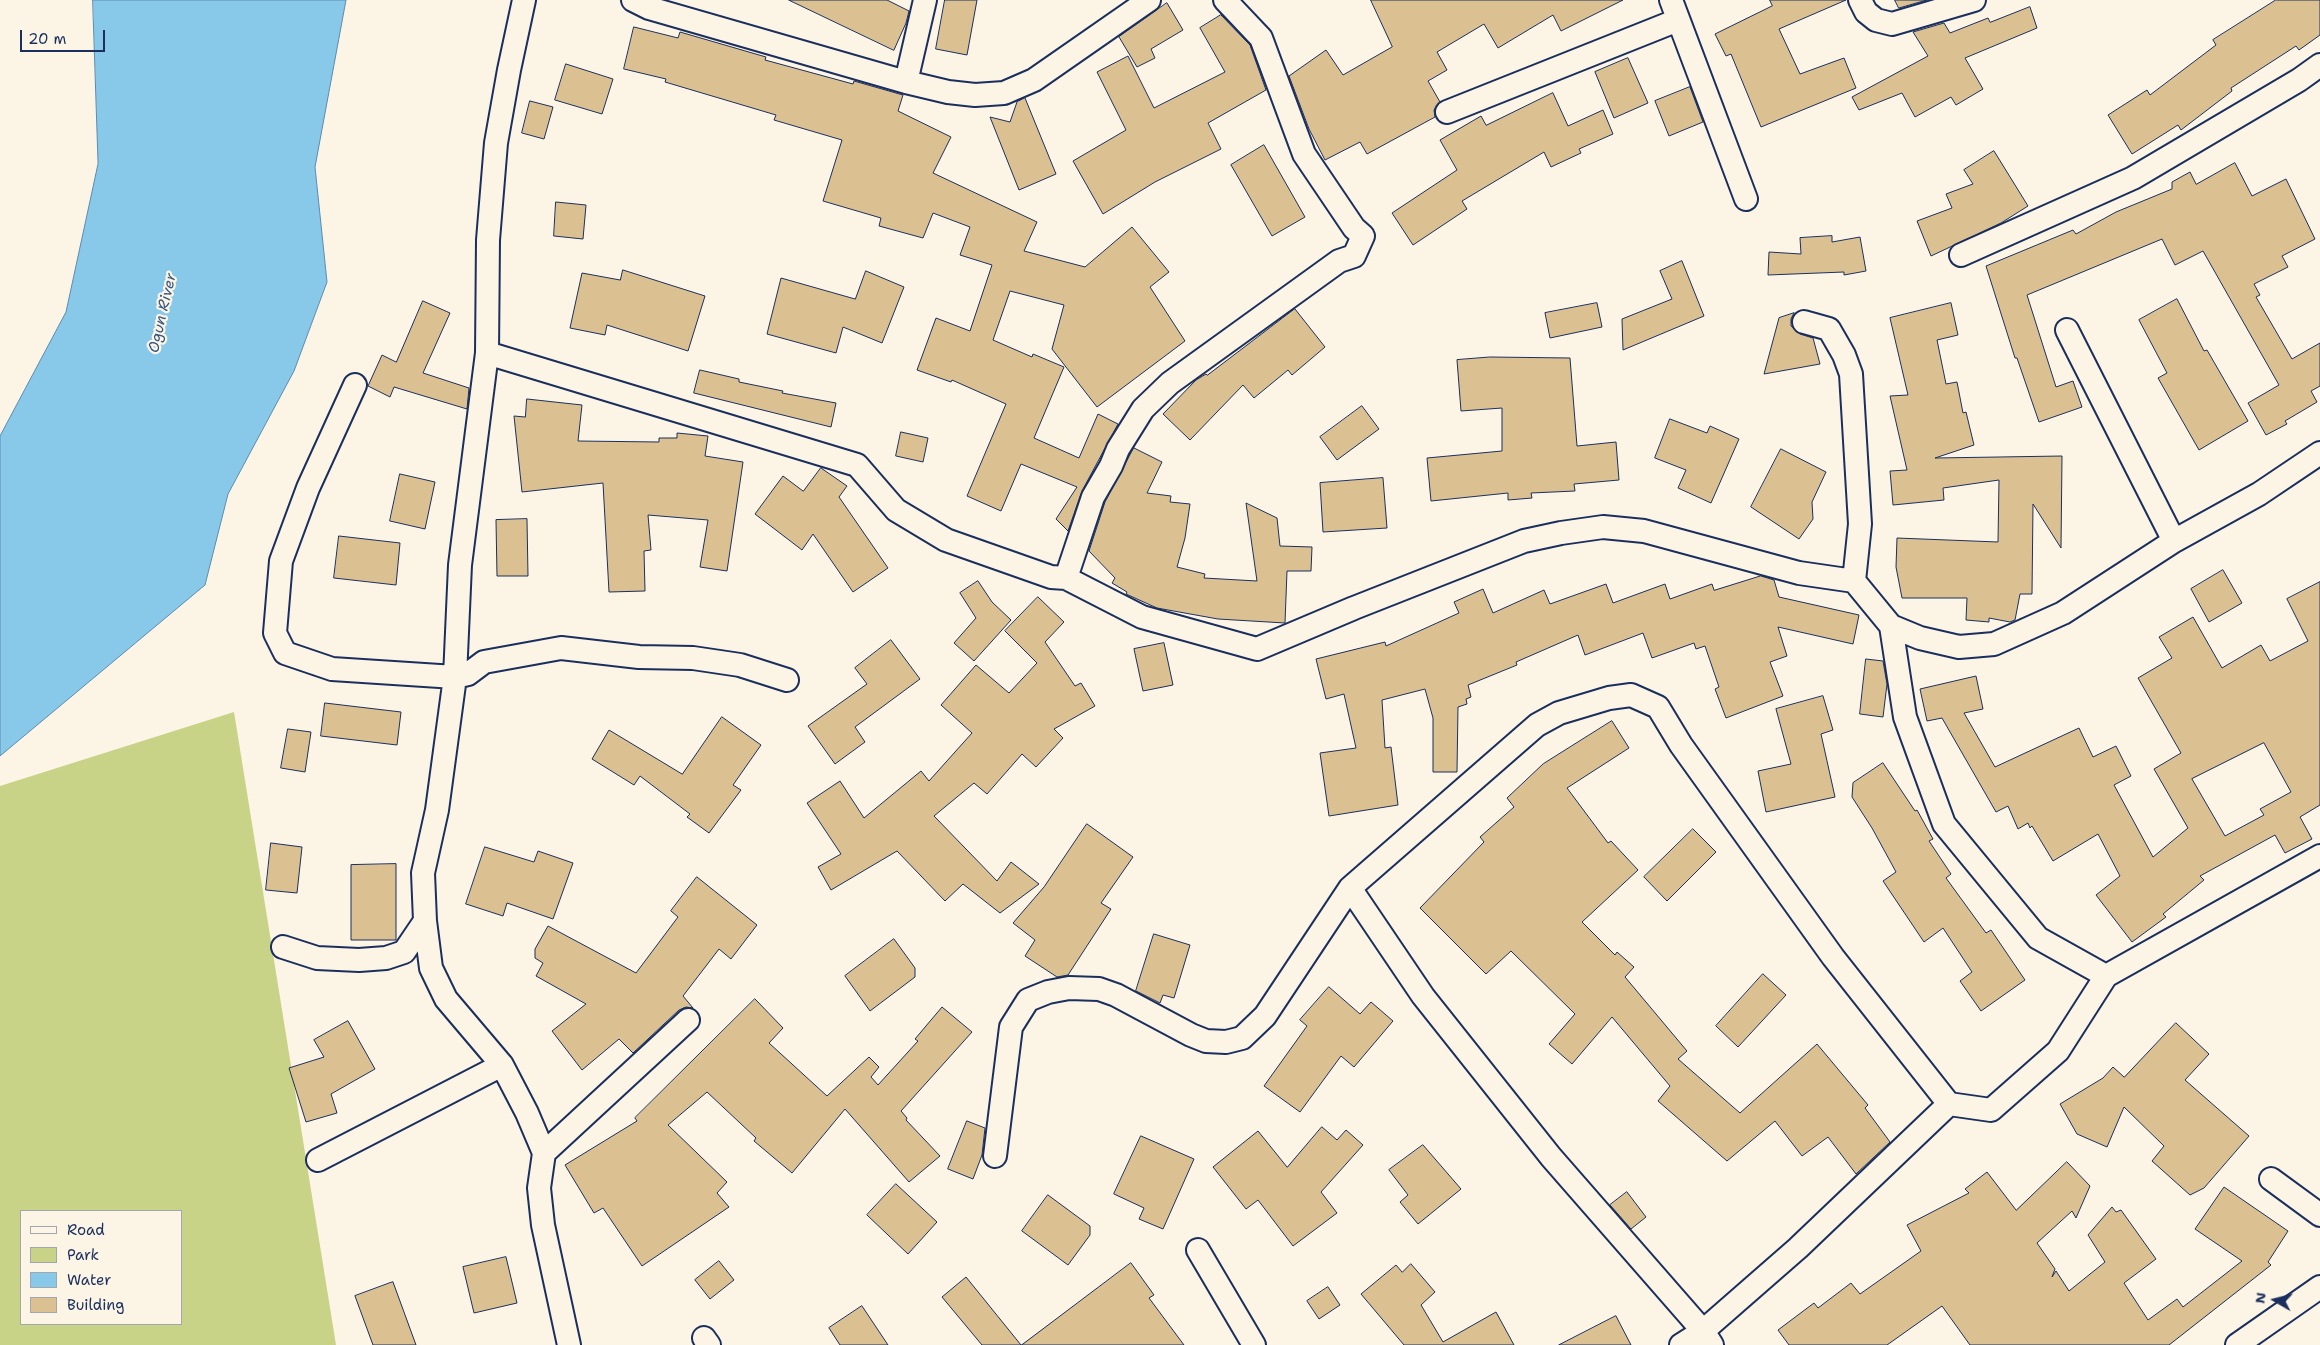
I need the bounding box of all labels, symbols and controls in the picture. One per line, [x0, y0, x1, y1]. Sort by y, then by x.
scale bar [22, 20, 108, 52]
text: 20 m [28, 29, 67, 49]
water label: Ogun River [145, 271, 181, 355]
legend [20, 1210, 182, 1325]
text: Road [67, 1220, 105, 1240]
text: Park [67, 1245, 99, 1265]
text: Water [67, 1270, 111, 1290]
north arrow [2250, 1275, 2300, 1325]
text: N [2250, 1291, 2270, 1305]
text: Building [67, 1295, 124, 1315]

